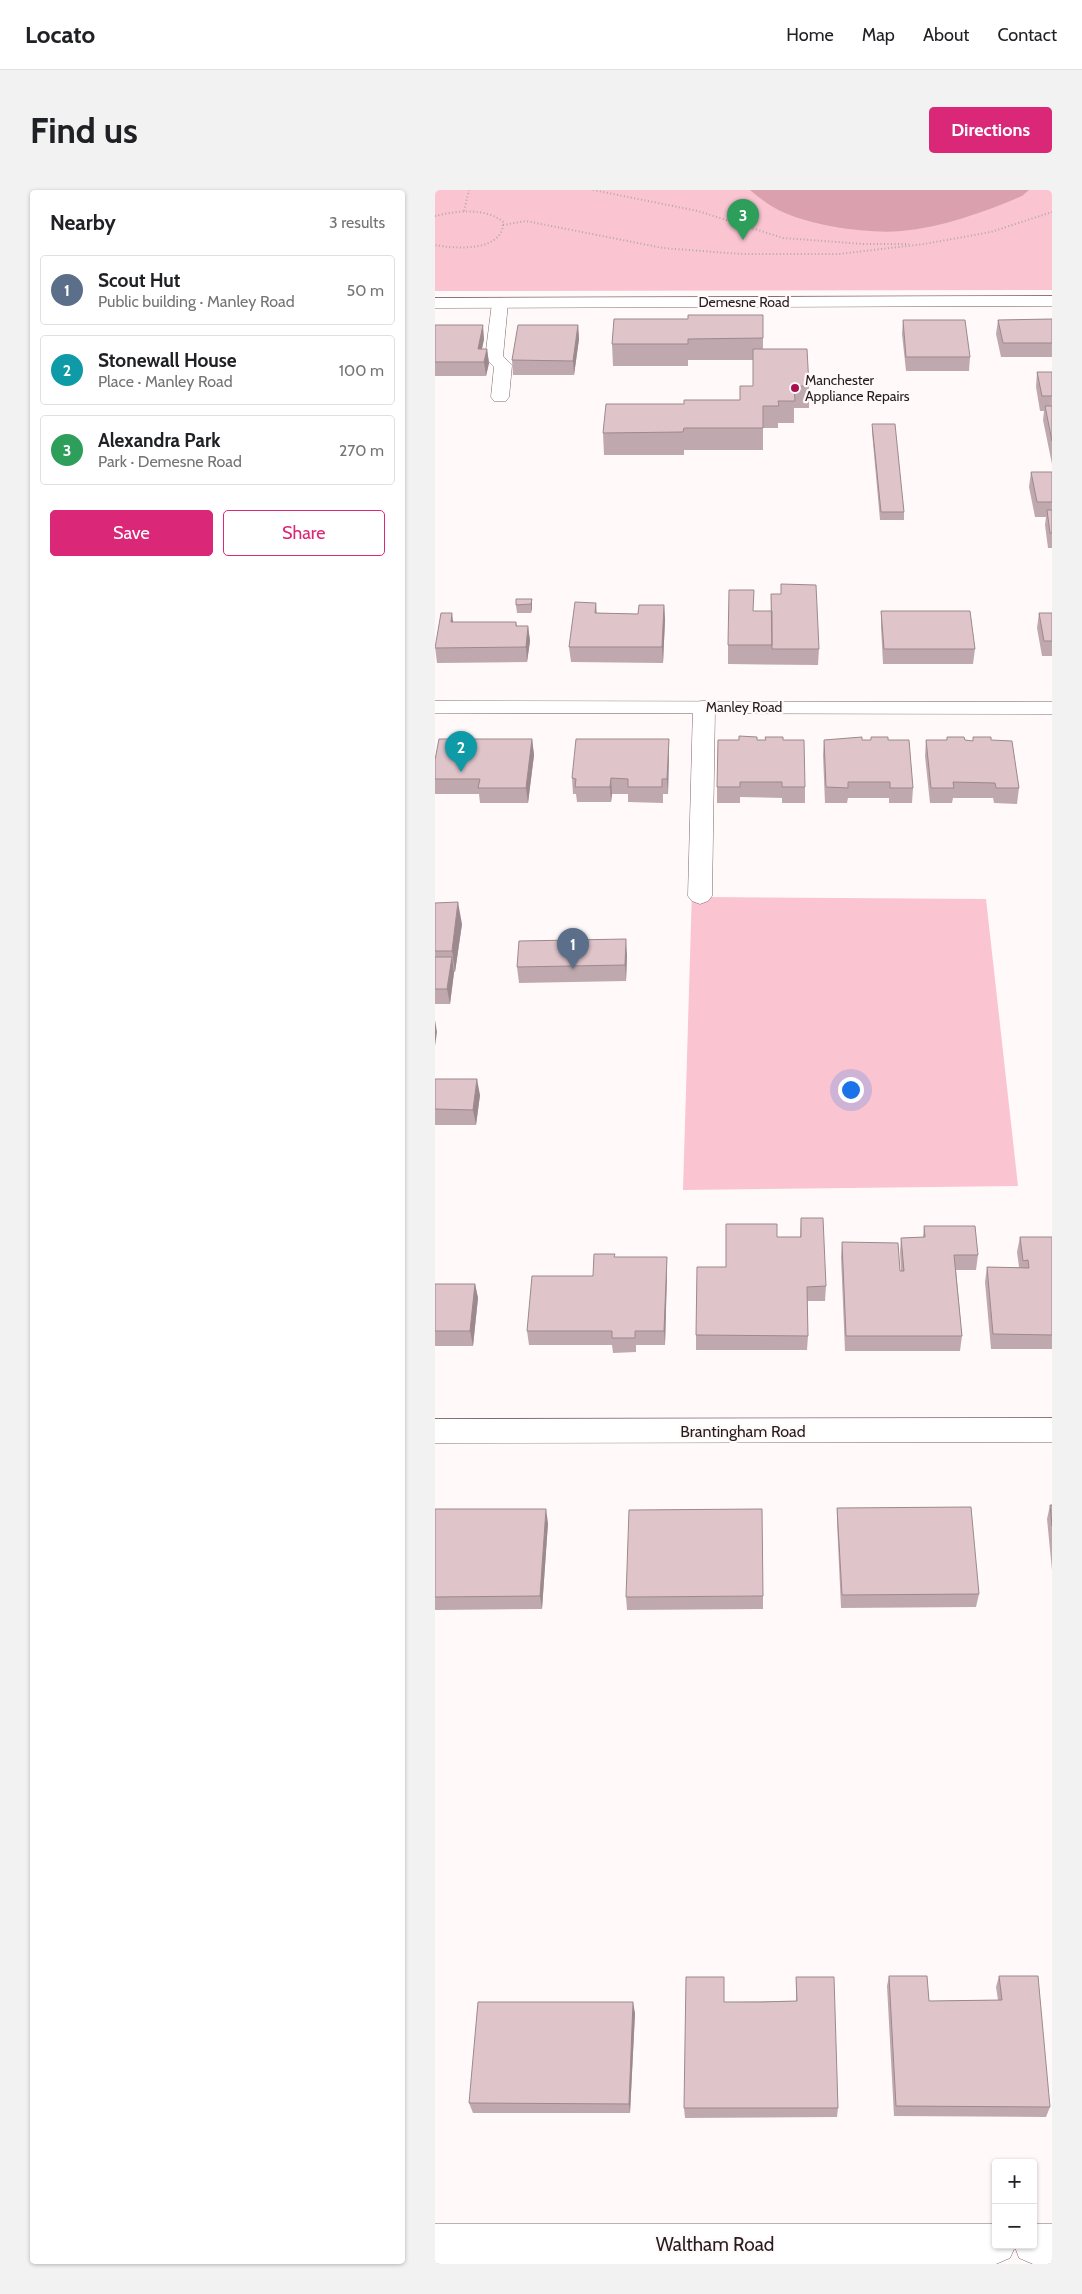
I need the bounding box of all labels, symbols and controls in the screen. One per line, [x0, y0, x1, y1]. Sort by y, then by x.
text: Locato [25, 20, 95, 49]
text: Home [786, 24, 834, 46]
text: Map [862, 24, 895, 46]
text: About [923, 24, 969, 46]
text: Contact [997, 24, 1057, 46]
button: Directions [929, 107, 1052, 153]
text: Find us [30, 109, 138, 152]
pin: 3 [727, 199, 759, 240]
text: Nearby [50, 210, 116, 235]
text: 3 results [329, 213, 385, 232]
text: Scout Hut [98, 269, 180, 292]
text: 1 [64, 281, 70, 300]
text: 50 m [347, 281, 384, 300]
text: Public building · Manley Road [98, 292, 295, 311]
street label: Demesne Road [698, 293, 790, 311]
text: Stonewall House [98, 349, 237, 372]
text: 2 [63, 361, 71, 380]
text: 100 m [339, 361, 384, 380]
place label: Manchester Appliance Repairs [805, 371, 910, 405]
text: Place · Manley Road [98, 372, 233, 391]
marker: Manchester Appliance Repairs [789, 382, 801, 394]
text: Alexandra Park [98, 429, 220, 452]
text: 3 [63, 441, 71, 460]
text: 270 m [339, 441, 384, 460]
text: Park · Demesne Road [98, 452, 242, 471]
button: Save [50, 510, 213, 556]
button: Share [223, 510, 385, 556]
street label: Manley Road [706, 698, 782, 716]
pin: 2 [445, 731, 477, 772]
pin: 1 [557, 928, 589, 969]
your location [838, 1077, 864, 1103]
street label: Brantingham Road [680, 1422, 806, 1441]
map controls [992, 2159, 1037, 2249]
button: + [992, 2159, 1037, 2204]
button: − [992, 2204, 1037, 2249]
street label: Waltham Road [656, 2233, 774, 2256]

